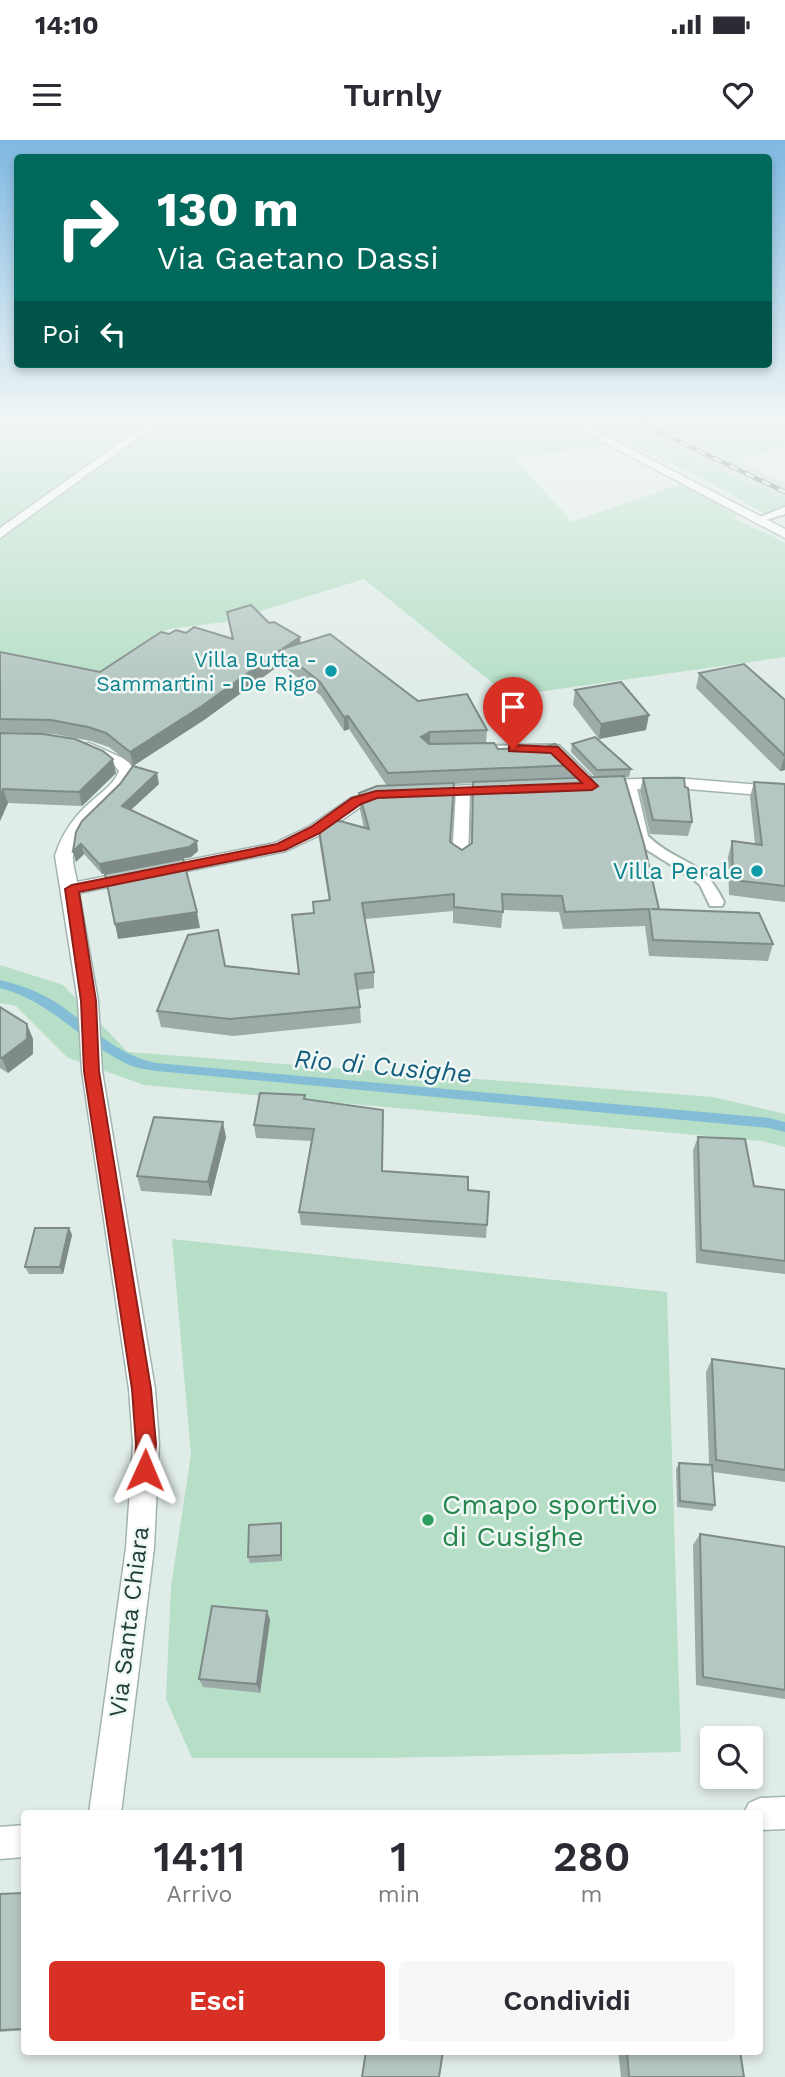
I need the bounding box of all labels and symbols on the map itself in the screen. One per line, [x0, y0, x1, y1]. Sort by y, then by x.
place label: Villa Butta - Sammartini - De Rigo [96, 647, 317, 696]
marker: Villa Butta - Sammartini - De Rigo [323, 663, 339, 679]
pin [483, 677, 543, 749]
place label: Villa Perale [613, 857, 743, 885]
marker: Villa Perale [749, 863, 765, 879]
water label: Rio di Cusighe [293, 1043, 473, 1089]
position arrow [108, 1433, 182, 1507]
place label: Cmapo sportivo di Cusighe [442, 1488, 658, 1553]
marker: Cmapo sportivo di Cusighe [420, 1512, 436, 1528]
street label: Via Santa Chiara [103, 1525, 155, 1719]

